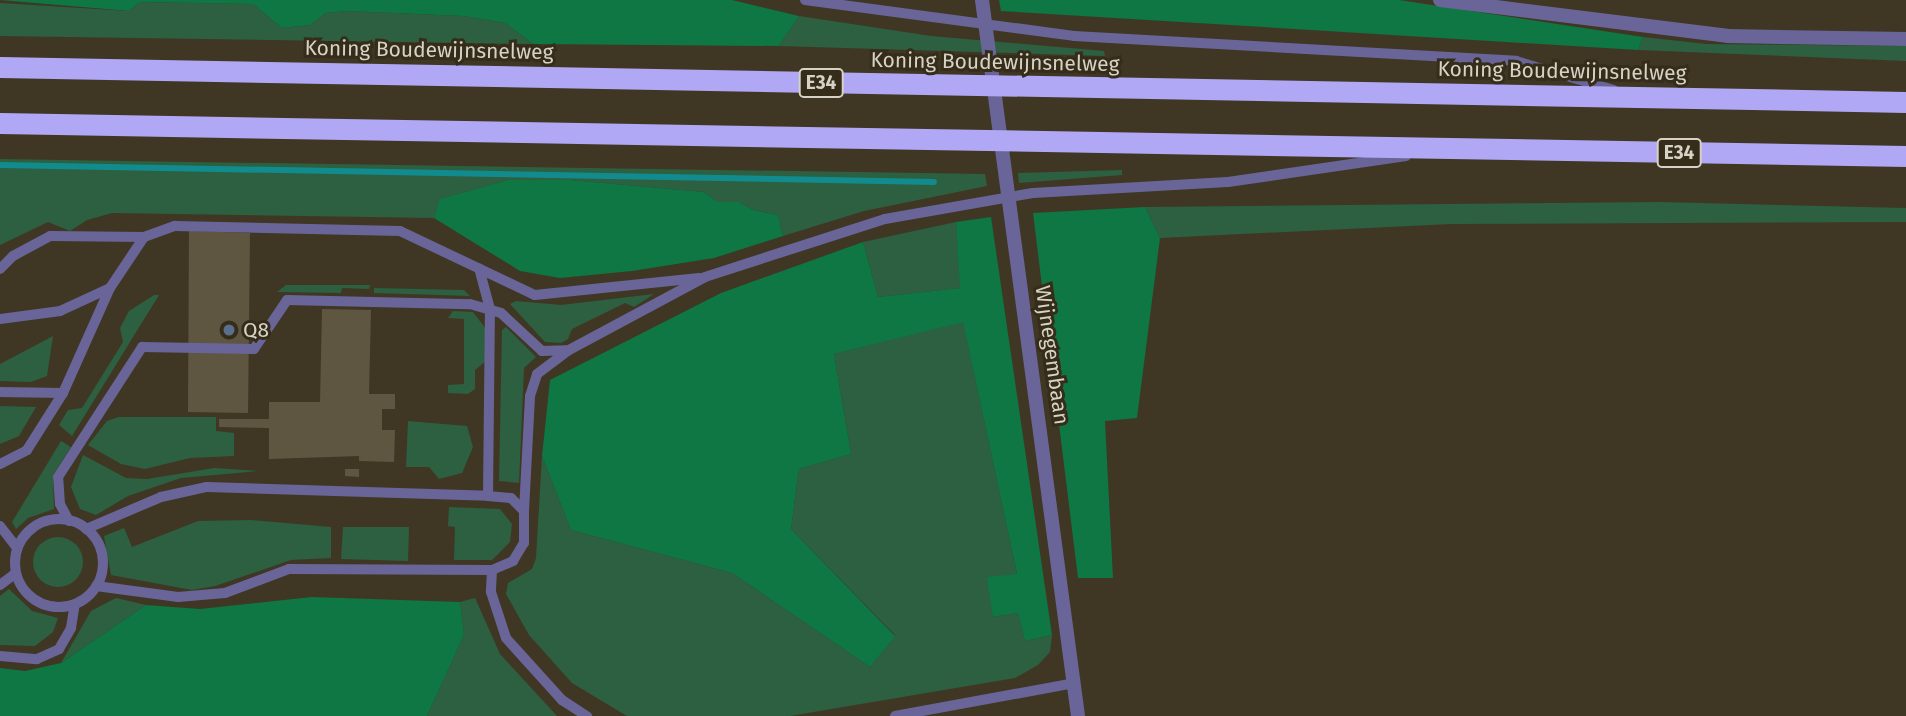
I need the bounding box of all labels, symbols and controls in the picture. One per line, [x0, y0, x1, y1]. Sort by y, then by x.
street label: Koning Boudewijnsnelweg [304, 35, 554, 65]
street label: Koning Boudewijnsnelweg [870, 47, 1120, 77]
street label: Koning Boudewijnsnelweg [1437, 56, 1687, 86]
road number: E34 [798, 68, 844, 99]
road number: E34 [1656, 138, 1702, 168]
street label: Wijnegembaan [1030, 284, 1074, 426]
place label: Q8 [243, 317, 269, 343]
marker: Q8 [221, 322, 237, 338]

